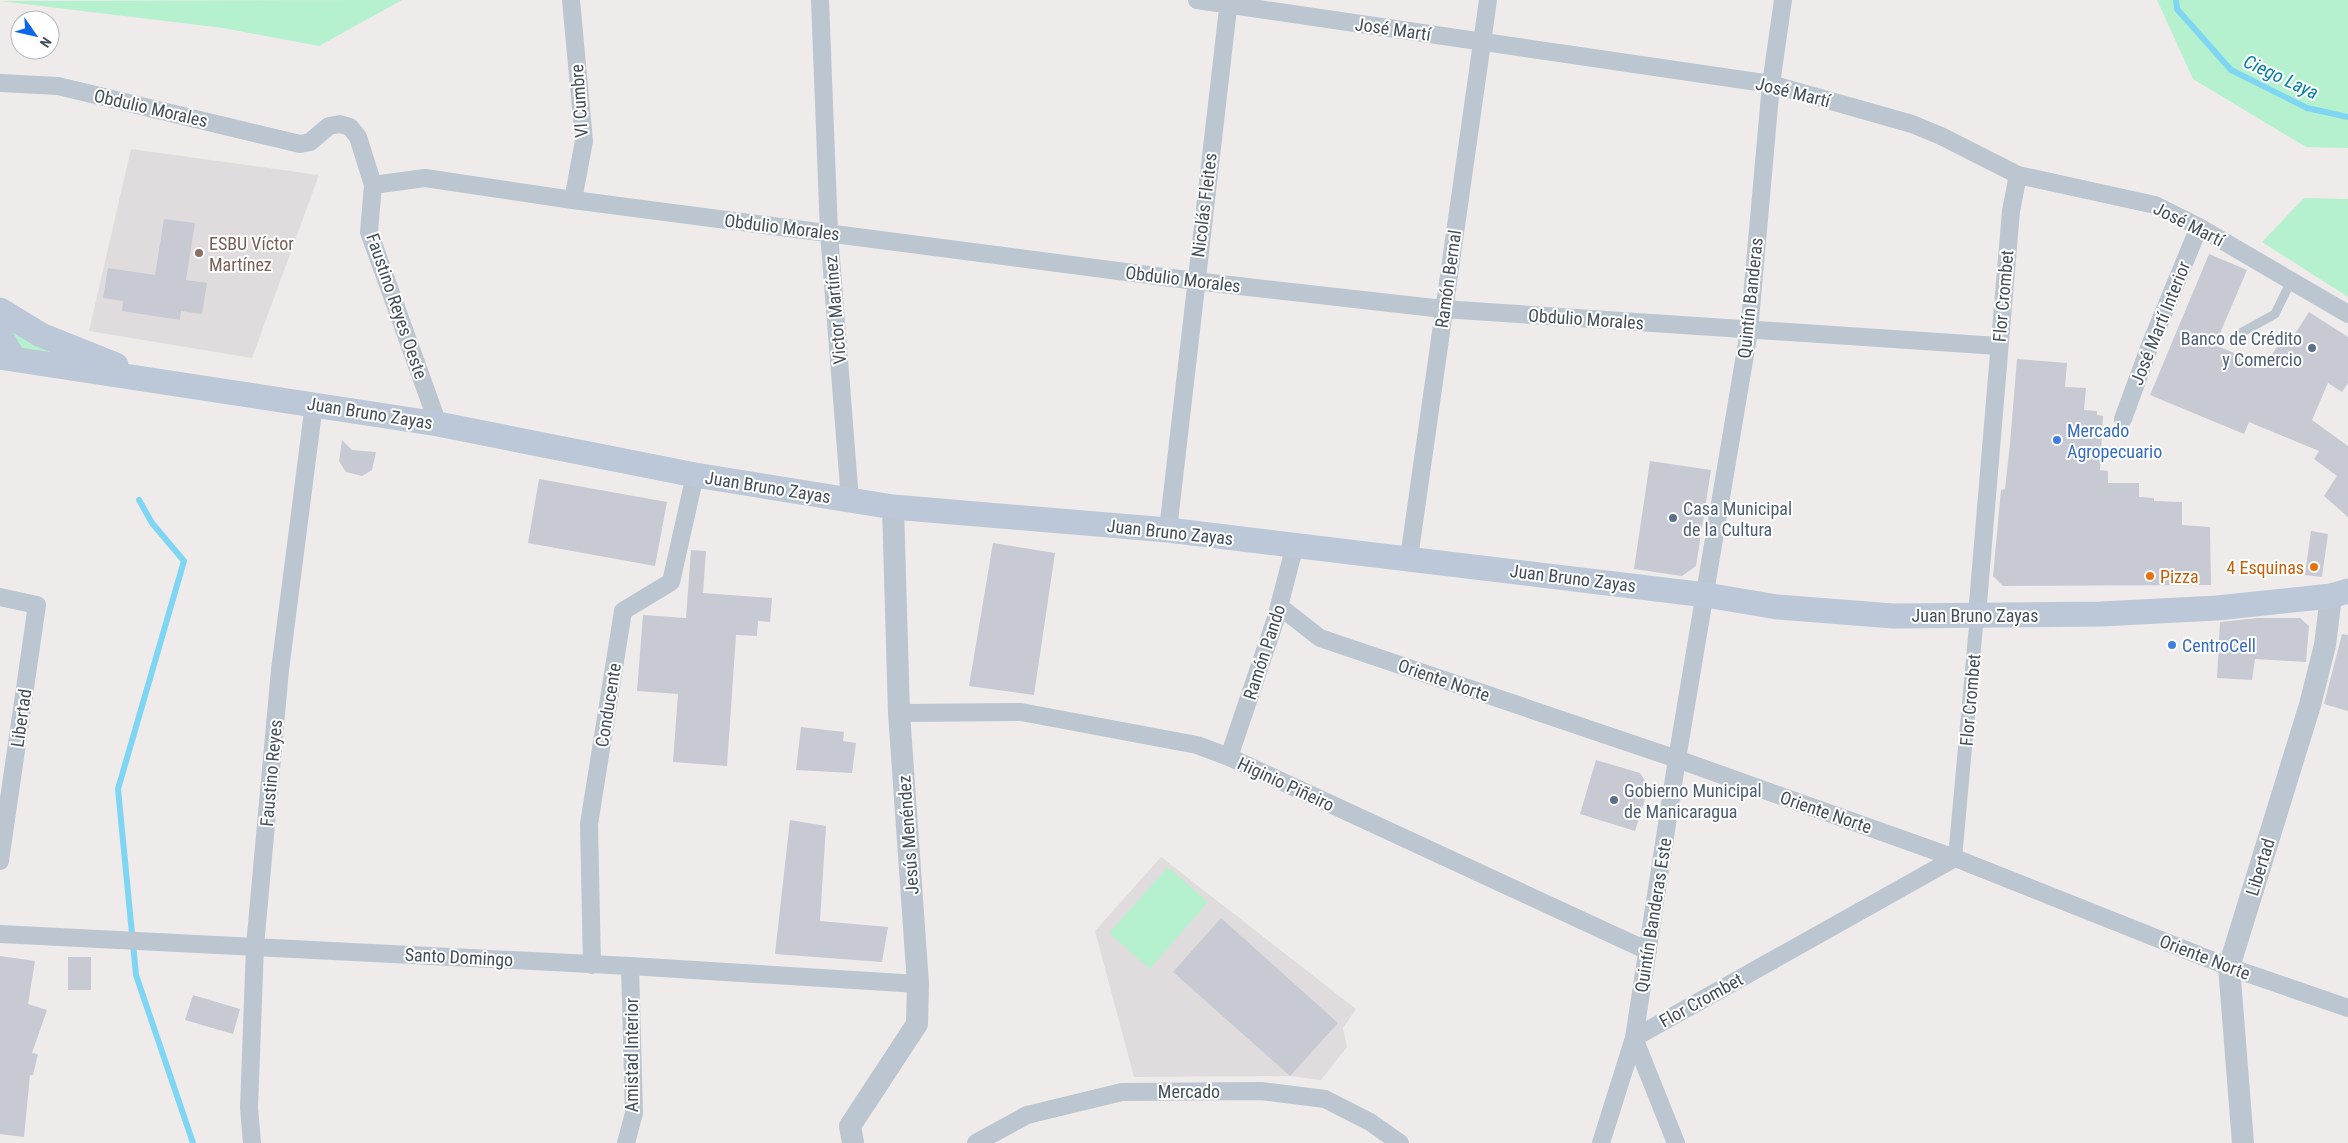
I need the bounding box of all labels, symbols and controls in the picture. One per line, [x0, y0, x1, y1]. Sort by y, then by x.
north arrow [10, 10, 60, 60]
street label: José Martí [1354, 13, 1433, 45]
text: N [37, 34, 55, 50]
water label: Ciego Laya [2240, 50, 2322, 104]
street label: VI Cumbre [566, 63, 592, 139]
street label: José Martí [1753, 73, 1833, 112]
street label: Obdulio Morales [92, 85, 210, 131]
street label: Nicolás Fleites [1187, 152, 1221, 258]
street label: José Martí [2150, 197, 2228, 251]
street label: Obdulio Morales [723, 210, 841, 244]
street label: Ramón Bernal [1431, 229, 1465, 329]
street label: Faustino Reyes Oeste [362, 230, 432, 382]
place label: ESBU Víctor Martínez [209, 233, 294, 275]
street label: Quintín Banderas [1733, 237, 1767, 359]
marker: ESBU Víctor Martínez [193, 247, 205, 259]
street label: Flor Crombet [1989, 249, 2017, 343]
street label: Victor Martínez [820, 255, 850, 365]
street label: José Martí Interior [2126, 258, 2195, 388]
street label: Obdulio Morales [1124, 262, 1242, 296]
street label: Obdulio Morales [1527, 304, 1645, 334]
place label: Banco de Crédito y Comercio [2181, 328, 2302, 370]
marker: Banco de Crédito y Comercio [2306, 342, 2318, 354]
street label: Juan Bruno Zayas [306, 393, 434, 433]
place label: Mercado Agropecuario [2067, 420, 2162, 462]
marker: Mercado Agropecuario [2051, 434, 2063, 446]
street label: Juan Bruno Zayas [704, 467, 832, 507]
place label: Casa Municipal de la Cultura [1683, 498, 1792, 540]
marker: Casa Municipal de la Cultura [1667, 512, 1679, 524]
street label: Juan Bruno Zayas [1106, 515, 1234, 549]
place label: 4 Esquinas [2226, 557, 2304, 578]
street label: Juan Bruno Zayas [1509, 560, 1637, 596]
marker: 4 Esquinas [2308, 561, 2320, 573]
place label: Pizza [2160, 566, 2199, 587]
marker: Pizza [2144, 570, 2156, 582]
street label: Ramón Pando [1239, 602, 1289, 702]
street label: Juan Bruno Zayas [1912, 605, 2038, 626]
place label: CentroCell [2182, 635, 2256, 656]
marker: CentroCell [2166, 639, 2178, 651]
street label: Flor Crombet [1956, 653, 1984, 747]
street label: Oriente Norte [1395, 655, 1493, 705]
street label: Conducente [591, 661, 625, 749]
street label: Libertad [7, 687, 35, 749]
street label: Faustino Reyes [256, 719, 286, 827]
street label: Higinio Piñeiro [1234, 752, 1338, 816]
street label: Jesús Menéndez [893, 775, 923, 895]
place label: Gobierno Municipal de Manicaragua [1624, 780, 1762, 822]
street label: Oriente Norte [1777, 787, 1875, 837]
marker: Gobierno Municipal de Manicaragua [1608, 794, 1620, 806]
street label: Quintín Banderas Este [1630, 836, 1676, 994]
street label: Libertad [2241, 836, 2279, 898]
street label: Oriente Norte [2157, 930, 2253, 984]
street label: Santo Domingo [404, 944, 514, 970]
street label: Flor Crombet [1656, 968, 1746, 1032]
street label: Amistad Interior [621, 997, 642, 1112]
street label: Mercado [1158, 1081, 1220, 1102]

